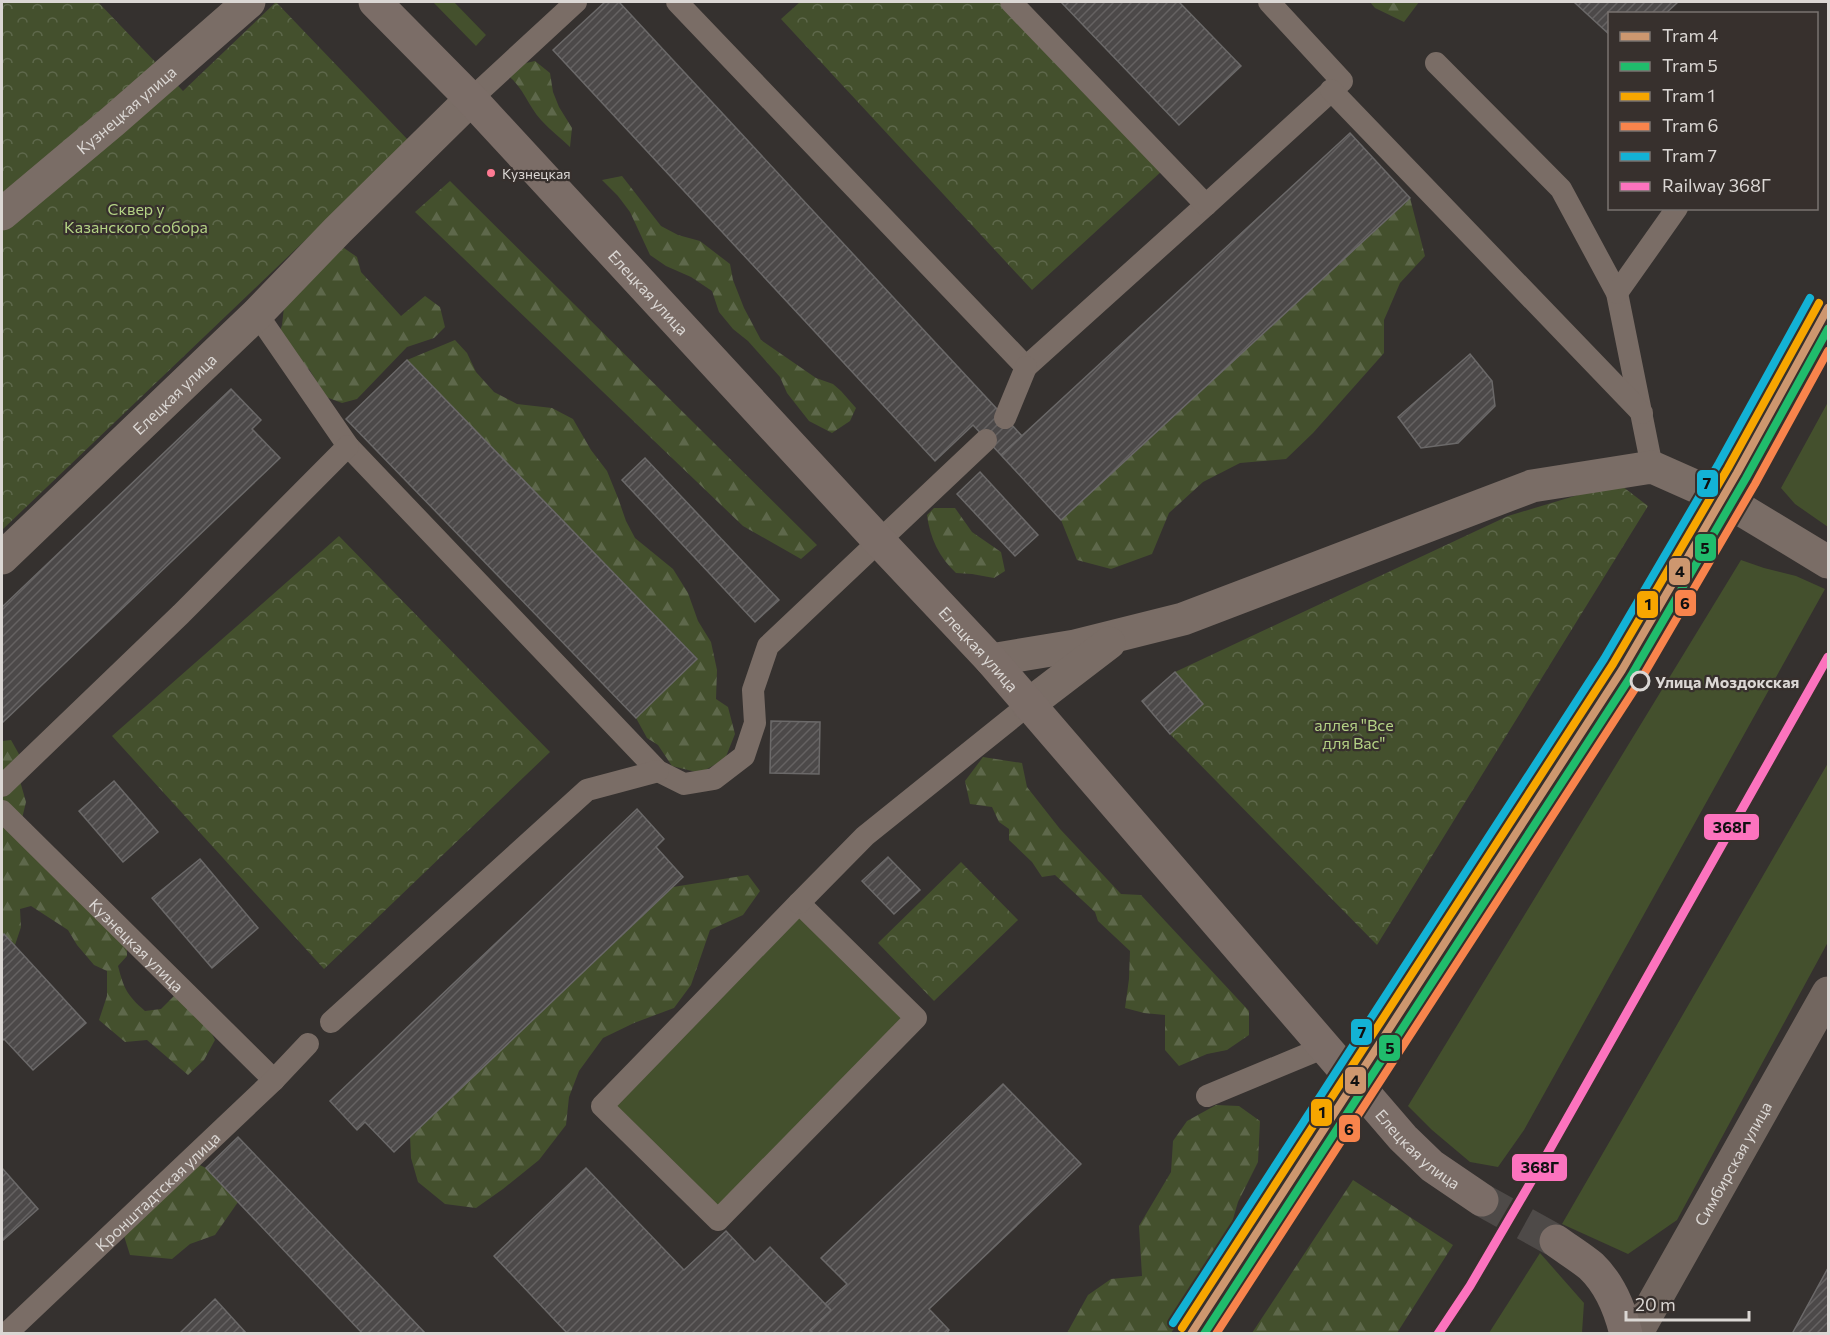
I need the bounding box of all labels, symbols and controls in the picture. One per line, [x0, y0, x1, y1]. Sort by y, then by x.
legend [1608, 12, 1818, 210]
text: Tram 4 [1662, 24, 1719, 46]
text: Tram 5 [1662, 54, 1718, 76]
street label: Кузнецкая улица [72, 61, 179, 157]
text: Tram 1 [1662, 84, 1715, 106]
text: Tram 6 [1662, 114, 1719, 136]
text: Tram 7 [1662, 144, 1717, 166]
place label: Кузнецкая [502, 165, 571, 182]
marker: Кузнецкая [485, 167, 497, 179]
text: Railway 368Г [1662, 174, 1771, 196]
park label: Сквер у Казанского собора [64, 199, 208, 236]
street label: Елецкая улица [605, 246, 693, 338]
street label: Елецкая улица [128, 349, 220, 438]
line badge: 7 [1696, 469, 1719, 498]
text: 7 [1703, 473, 1712, 492]
line badge: 5 [1694, 533, 1717, 562]
text: 5 [1700, 538, 1710, 557]
line badge: 4 [1668, 557, 1691, 586]
text: 4 [1675, 561, 1685, 580]
line badge: 6 [1674, 589, 1697, 617]
line badge: 1 [1636, 590, 1659, 619]
text: 6 [1680, 593, 1690, 612]
text: 1 [1644, 594, 1652, 613]
street label: Елецкая улица [936, 602, 1023, 695]
marker: Улица Моздокская [1630, 671, 1650, 691]
place label: Улица Моздокская [1655, 672, 1799, 691]
park label: аллея "Все для Вас" [1314, 715, 1394, 752]
line badge: 368Г [1703, 813, 1760, 841]
text: 368Г [1713, 817, 1751, 836]
street label: Кузнецкая улица [86, 894, 188, 995]
line badge: 7 [1350, 1018, 1373, 1046]
text: 7 [1358, 1022, 1367, 1041]
line badge: 5 [1378, 1034, 1401, 1062]
text: 5 [1385, 1038, 1395, 1057]
line badge: 4 [1344, 1066, 1367, 1095]
text: 4 [1350, 1070, 1360, 1089]
line badge: 1 [1310, 1098, 1333, 1127]
street label: Симбирская улица [1690, 1098, 1775, 1229]
text: 1 [1318, 1102, 1326, 1121]
street label: Елецкая улица [1372, 1105, 1464, 1192]
line badge: 6 [1338, 1114, 1361, 1143]
text: 6 [1344, 1119, 1354, 1138]
street label: Кронштадтская улица [91, 1127, 223, 1254]
line badge: 368Г [1511, 1153, 1568, 1182]
text: 368Г [1521, 1157, 1559, 1176]
scale bar [1626, 1284, 1749, 1322]
text: 20 m [1635, 1293, 1676, 1315]

